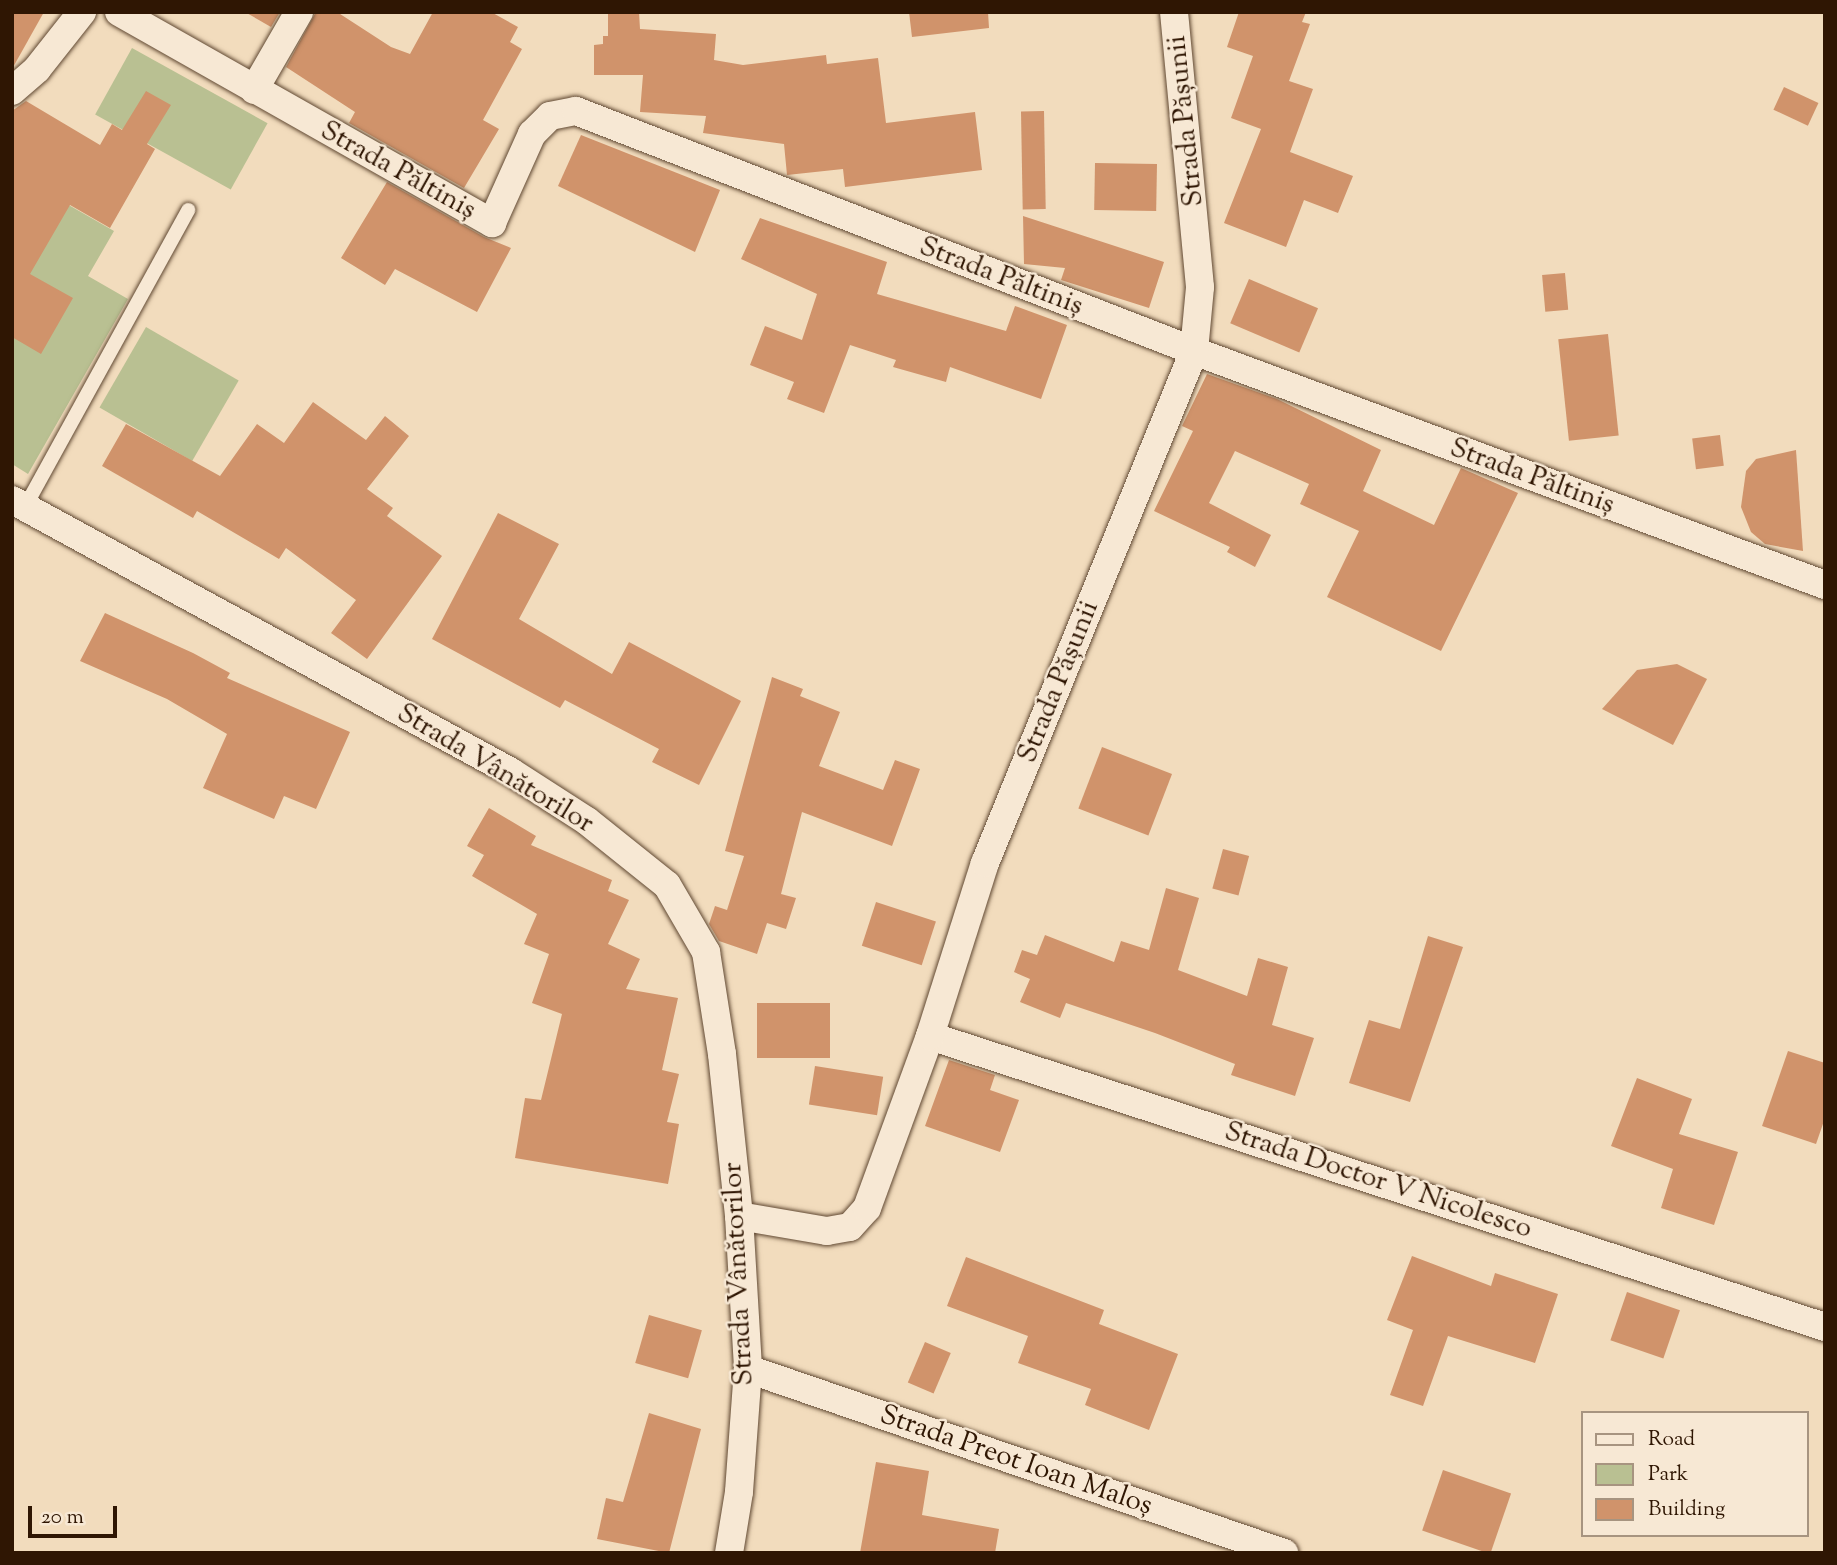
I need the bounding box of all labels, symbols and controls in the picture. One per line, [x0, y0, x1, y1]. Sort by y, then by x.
street label: Strada Pășunii [1160, 34, 1212, 208]
street label: Strada Păltiniș [314, 114, 482, 228]
street label: Strada Păltiniș [914, 230, 1088, 324]
street label: Strada Păltiniș [1445, 432, 1619, 522]
street label: Strada Pășunii [1011, 596, 1107, 768]
street label: Strada Vânătorilor [390, 697, 600, 841]
street label: Strada Doctor V Nicolesco [1220, 1115, 1536, 1247]
street label: Strada Vânătorilor [716, 1161, 762, 1387]
street label: Strada Preot Ioan Maloș [875, 1399, 1157, 1523]
legend [1582, 1411, 1809, 1537]
text: Road [1648, 1425, 1695, 1455]
text: Park [1648, 1460, 1688, 1490]
scale bar [32, 1492, 121, 1536]
text: Building [1648, 1495, 1725, 1525]
text: 20 m [41, 1503, 84, 1533]

